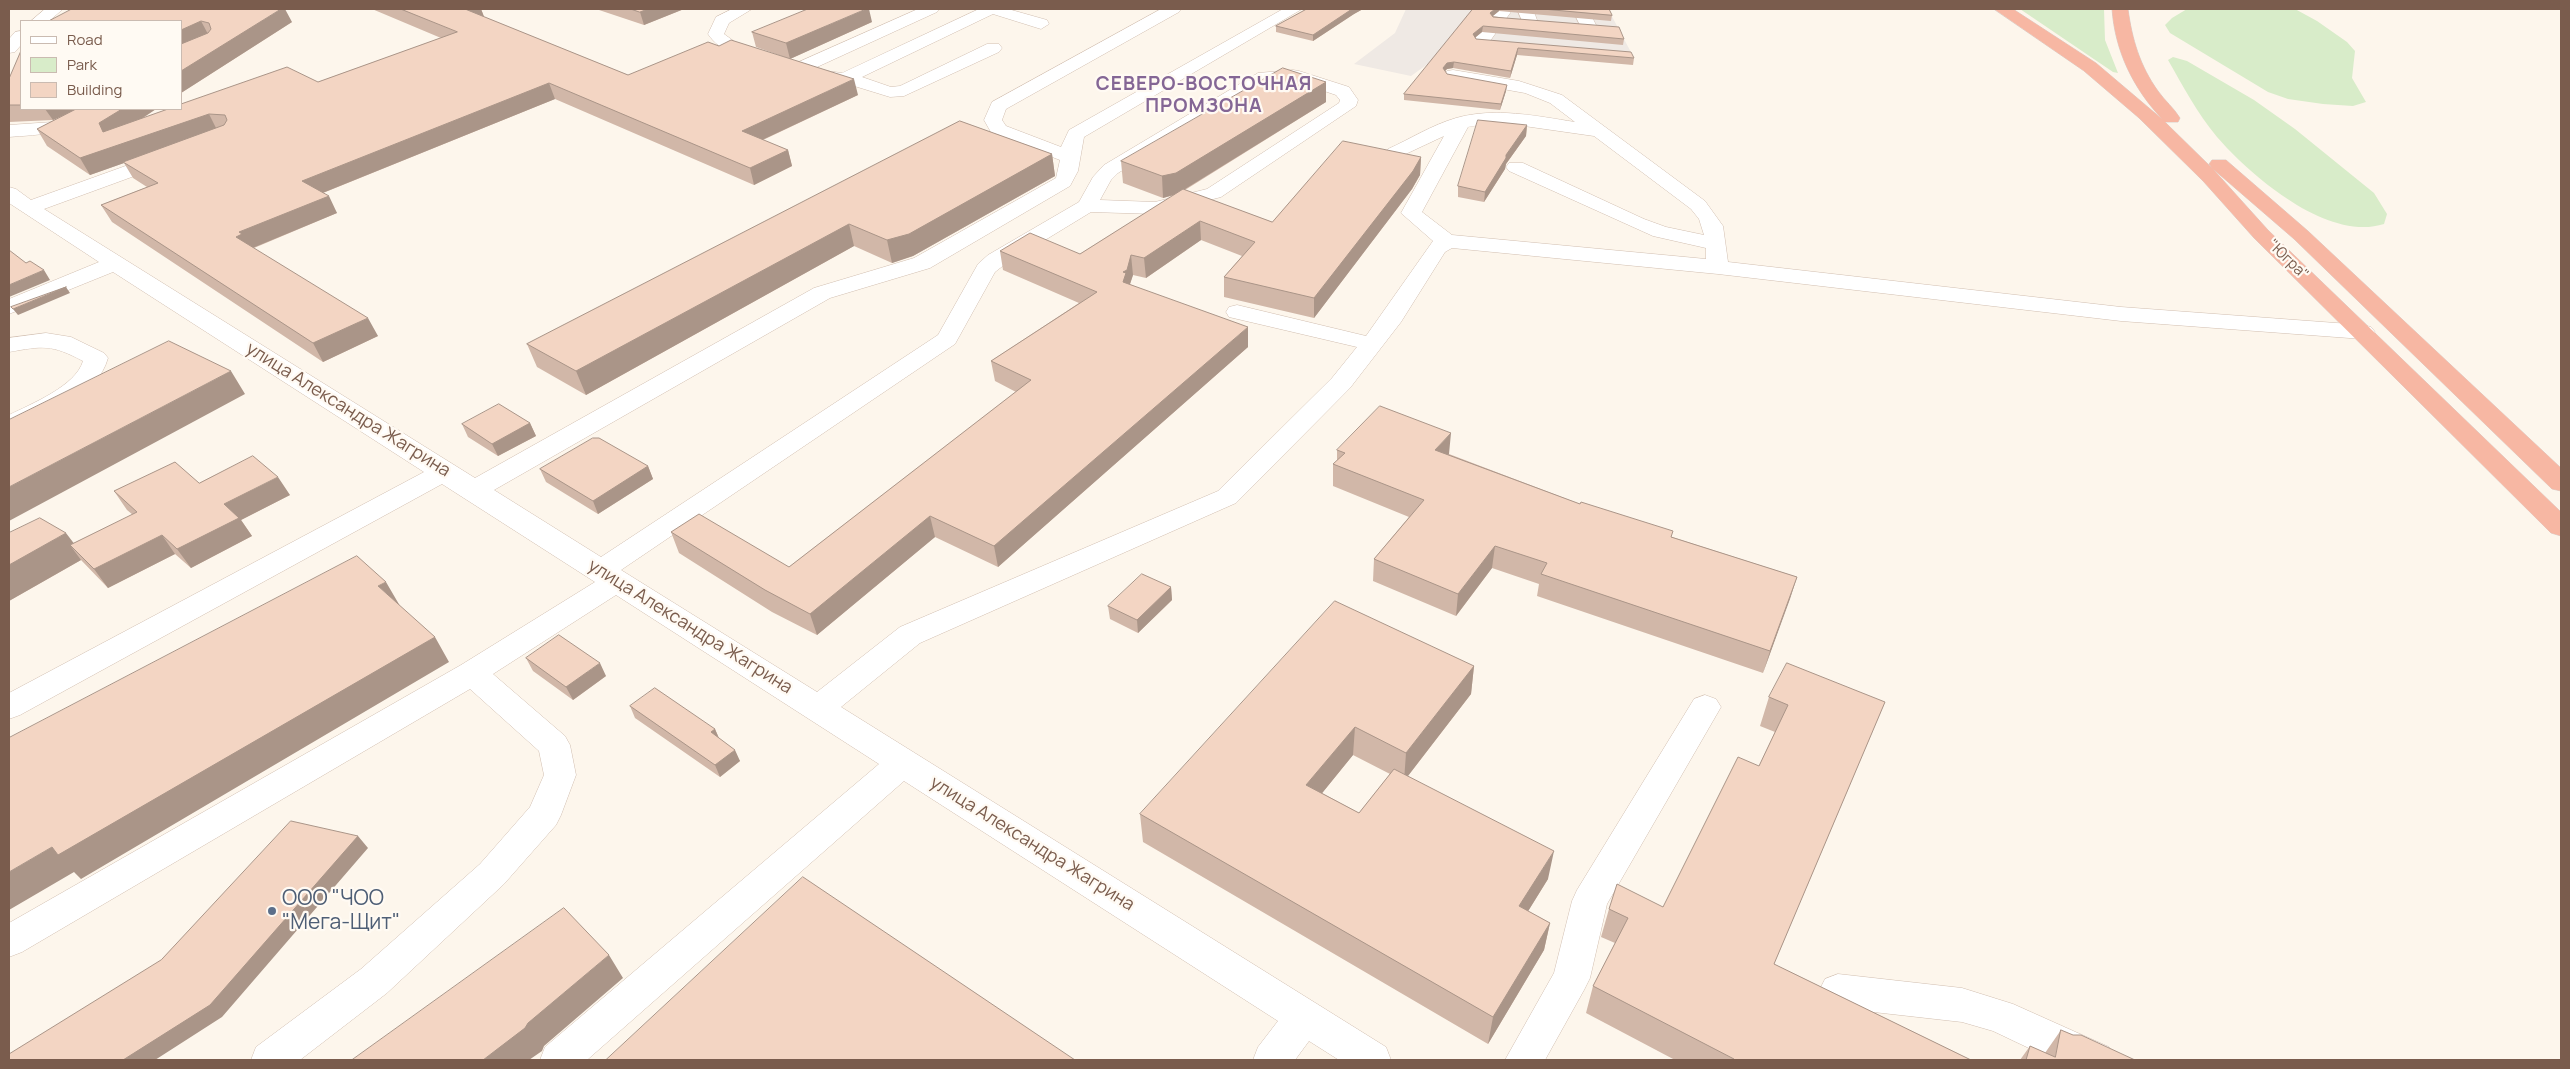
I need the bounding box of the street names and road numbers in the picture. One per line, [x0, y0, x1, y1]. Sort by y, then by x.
street label: "Югра" [2264, 236, 2312, 284]
street label: улица Александра Жагрина [242, 338, 454, 482]
street label: улица Александра Жагрина [584, 555, 796, 699]
street label: улица Александра Жагрина [926, 772, 1138, 916]

